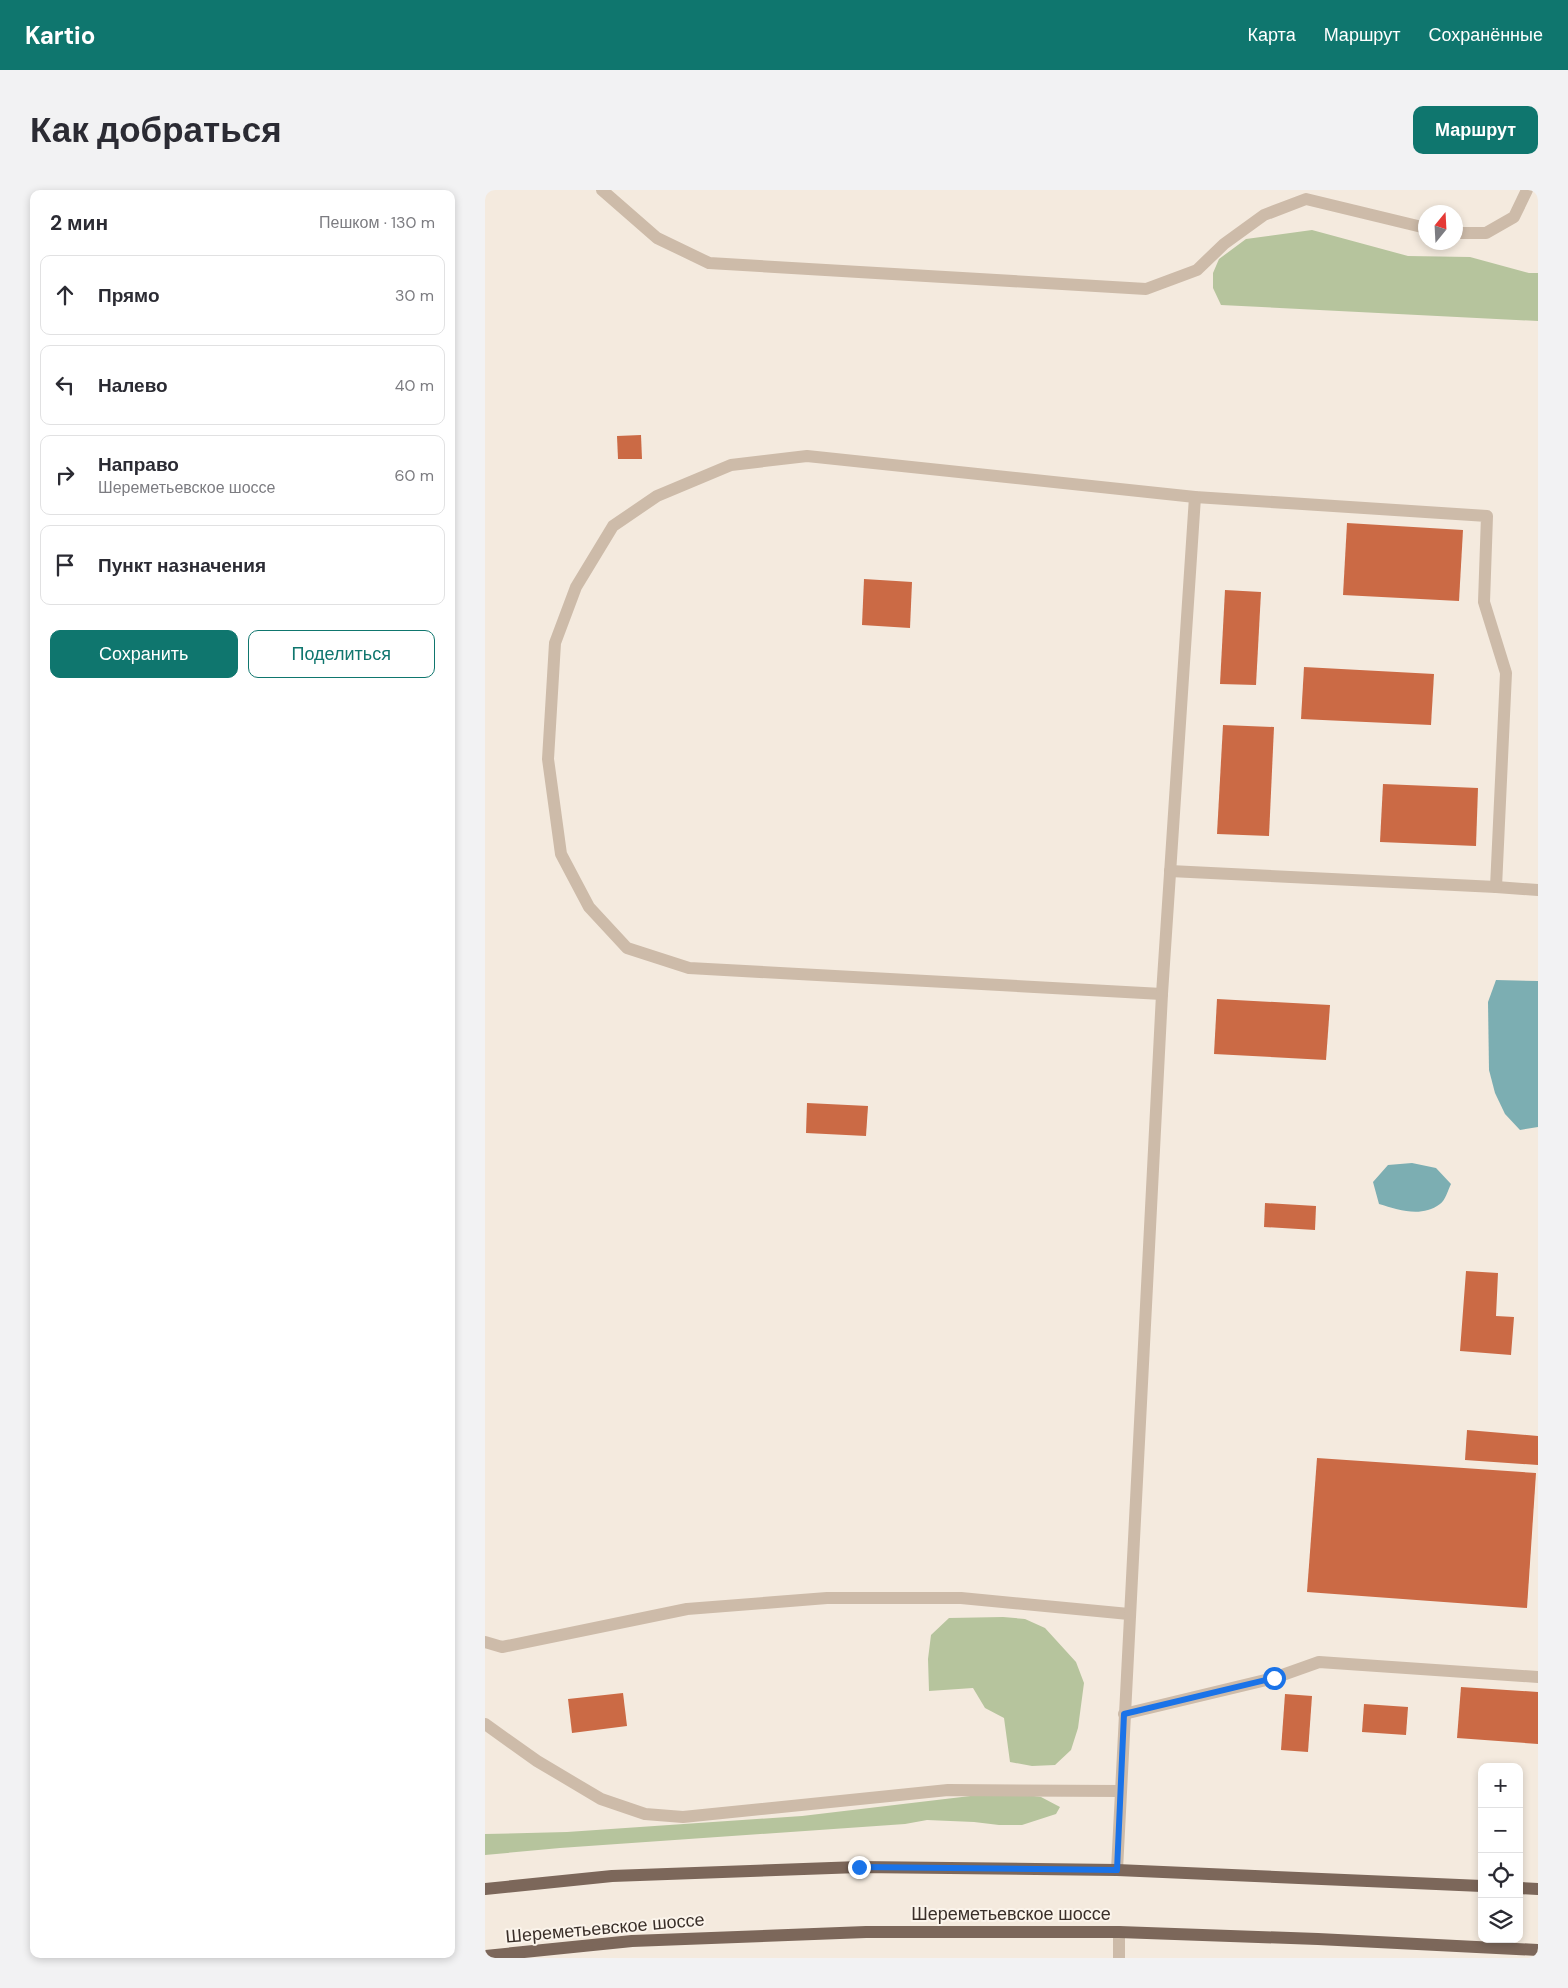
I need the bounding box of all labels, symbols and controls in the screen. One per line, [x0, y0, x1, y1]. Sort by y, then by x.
text: Kartio [25, 20, 95, 51]
text: Карта [1248, 23, 1296, 47]
text: Маршрут [1324, 23, 1400, 47]
text: Сохранённые [1428, 23, 1543, 47]
button: Маршрут [1413, 106, 1538, 154]
text: Как добраться [30, 107, 282, 153]
north arrow [1418, 205, 1463, 250]
text: 2 мин [50, 209, 108, 237]
text: Пешком · 130 m [319, 212, 435, 233]
icon: ahead [51, 281, 79, 309]
text: Прямо [98, 283, 160, 308]
text: 30 m [395, 285, 434, 306]
icon: left [51, 371, 79, 399]
text: Налево [98, 373, 168, 398]
text: 40 m [395, 375, 434, 396]
text: Направо [98, 452, 179, 477]
icon: right [51, 461, 79, 489]
text: 60 m [394, 465, 434, 486]
text: Шереметьевское шоссе [98, 477, 275, 498]
icon: arrive [51, 551, 79, 579]
text: Пункт назначения [98, 553, 266, 578]
button: Сохранить [50, 630, 238, 678]
button: Поделиться [248, 630, 435, 678]
route start [1263, 1667, 1286, 1690]
map controls [1478, 1763, 1523, 1943]
button: + [1478, 1763, 1523, 1808]
button: − [1478, 1808, 1523, 1853]
button: locate [1478, 1853, 1523, 1898]
route end [848, 1856, 871, 1879]
button: layers [1478, 1898, 1523, 1943]
street label: Шереметьевское шоссе [911, 1902, 1111, 1926]
street label: Шереметьевское шоссе [504, 1907, 706, 1949]

